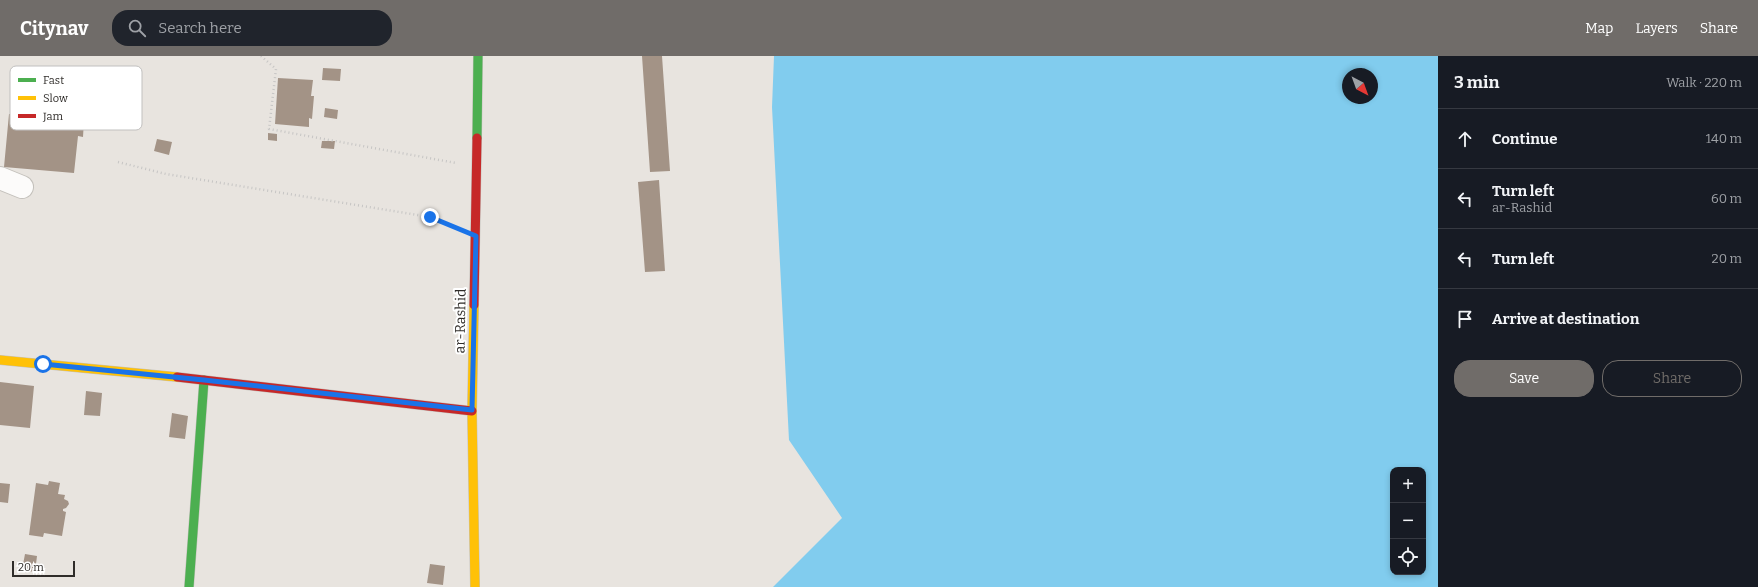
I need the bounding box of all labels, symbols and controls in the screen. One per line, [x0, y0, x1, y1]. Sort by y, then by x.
search box [112, 10, 392, 46]
text: Citynav [20, 17, 88, 40]
icon: search [126, 17, 148, 39]
text: Search here [158, 19, 242, 37]
text: Map [1585, 20, 1613, 37]
text: Layers [1635, 20, 1678, 37]
text: Share [1700, 20, 1738, 37]
legend [10, 66, 142, 130]
north arrow [1342, 68, 1378, 104]
text: 3 min [1454, 72, 1499, 93]
text: Fast [43, 74, 64, 87]
text: Walk · 220 m [1666, 75, 1742, 90]
text: Slow [43, 92, 68, 105]
text: Jam [42, 110, 63, 123]
icon: ahead [1454, 128, 1476, 150]
text: Continue [1492, 130, 1558, 148]
text: 140 m [1706, 131, 1742, 146]
text: Turn left [1492, 182, 1554, 200]
icon: left [1454, 188, 1476, 210]
text: 60 m [1711, 191, 1742, 206]
text: ar-Rashid [1492, 200, 1552, 215]
route end [421, 208, 439, 226]
icon: left [1454, 248, 1476, 270]
text: Turn left [1492, 250, 1554, 268]
text: 20 m [1712, 251, 1742, 266]
street label: ar-Rashid [451, 288, 470, 354]
icon: arrive [1454, 308, 1476, 330]
text: Arrive at destination [1492, 310, 1639, 328]
route start [34, 355, 52, 373]
button: Save [1454, 360, 1594, 397]
button: Share [1602, 360, 1742, 397]
map controls [1390, 467, 1426, 575]
button: + [1390, 467, 1426, 503]
button: − [1390, 503, 1426, 539]
button: locate [1390, 539, 1426, 575]
scale bar [12, 559, 75, 578]
text: 20 m [18, 561, 44, 574]

